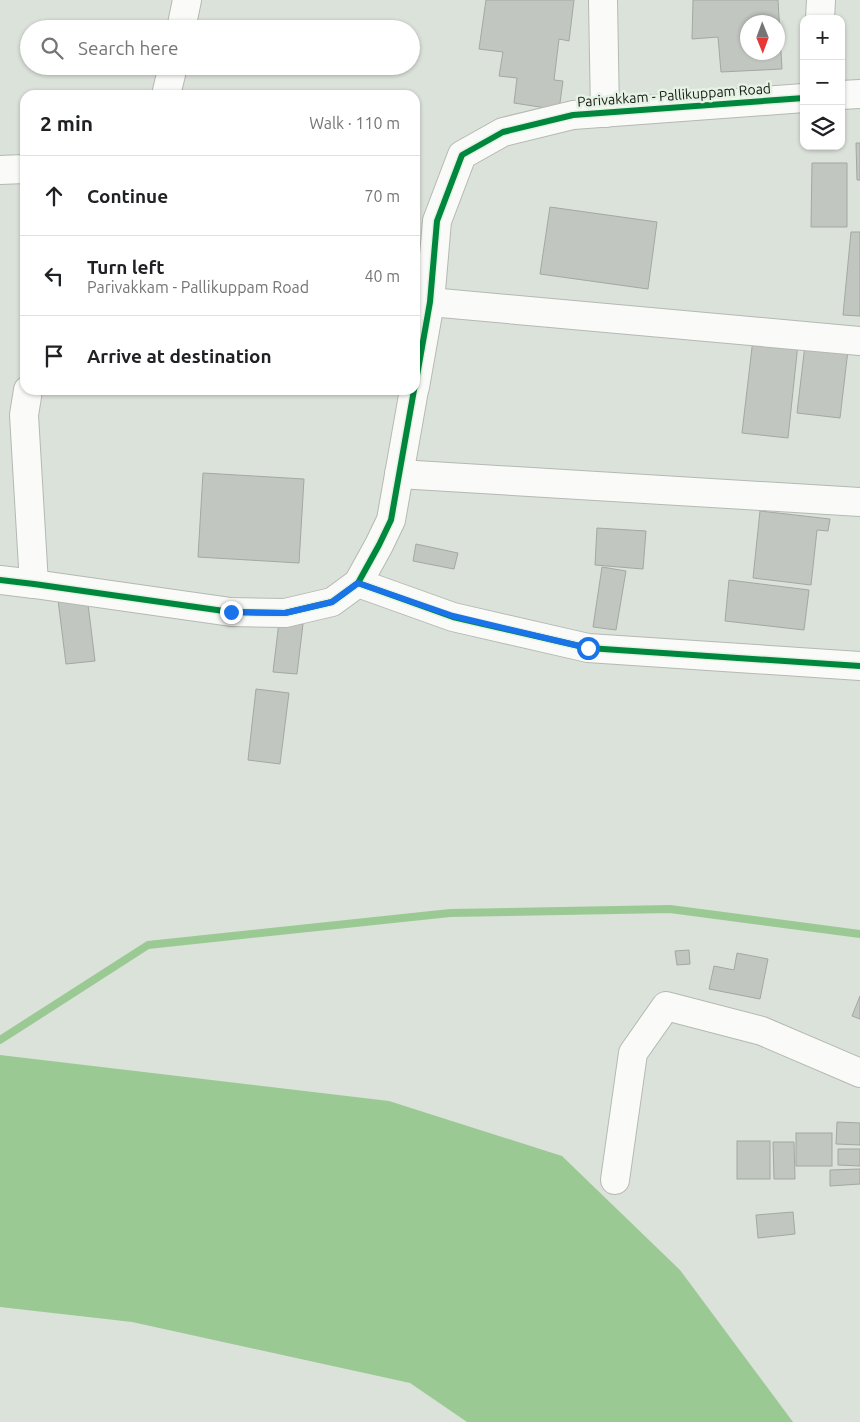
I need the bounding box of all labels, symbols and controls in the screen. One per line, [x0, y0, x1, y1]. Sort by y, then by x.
north arrow [740, 15, 785, 60]
map controls [800, 15, 845, 150]
button: + [800, 15, 845, 60]
search box [20, 20, 420, 75]
icon: search [38, 34, 66, 62]
text: Search here [78, 37, 178, 59]
button: − [800, 60, 845, 105]
street label: Parivakkam - Pallikuppam Road [576, 80, 772, 110]
button: layers [800, 105, 845, 150]
text: 2 min [40, 111, 93, 135]
text: Walk · 110 m [309, 114, 400, 132]
icon: ahead [40, 182, 68, 210]
text: Continue [87, 185, 168, 207]
text: 70 m [364, 187, 400, 205]
text: Turn left [87, 256, 165, 278]
icon: left [40, 262, 68, 290]
text: 40 m [364, 267, 400, 285]
text: Parivakkam - Pallikuppam Road [87, 278, 309, 296]
icon: arrive [40, 342, 68, 370]
text: Arrive at destination [87, 345, 272, 367]
route end [220, 601, 243, 624]
route start [577, 637, 600, 660]

